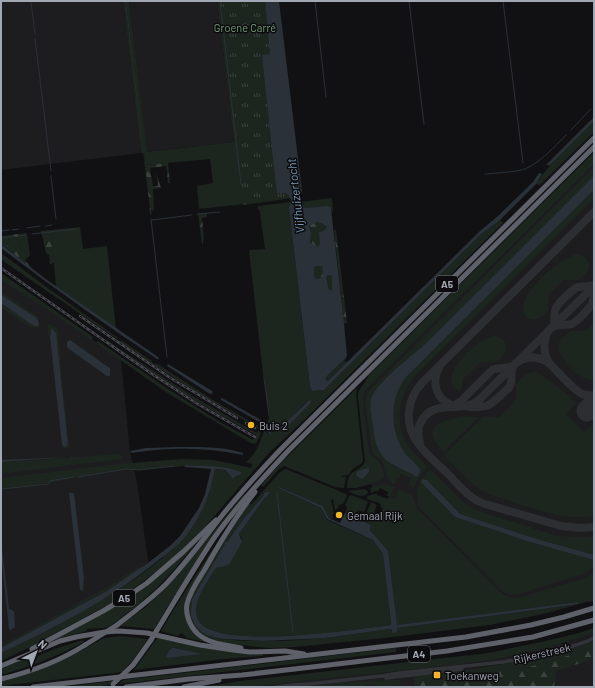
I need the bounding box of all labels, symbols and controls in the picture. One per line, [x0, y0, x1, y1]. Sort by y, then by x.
park label: Groene Carré [214, 21, 276, 34]
water label: Vijfhuizertocht [283, 157, 307, 234]
road number: A5 [436, 276, 458, 292]
place label: Buis 2 [259, 419, 288, 432]
marker: Buis 2 [246, 420, 256, 430]
place label: Gemaal Rijk [347, 509, 403, 522]
marker: Gemaal Rijk [334, 510, 344, 520]
road number: A5 [113, 590, 135, 606]
north arrow [16, 632, 56, 672]
text: N [36, 637, 50, 651]
street label: Rijkerstreek [512, 640, 572, 666]
road number: A4 [408, 646, 430, 662]
place label: Toekanweg [445, 669, 499, 682]
marker: Toekanweg [432, 670, 442, 680]

